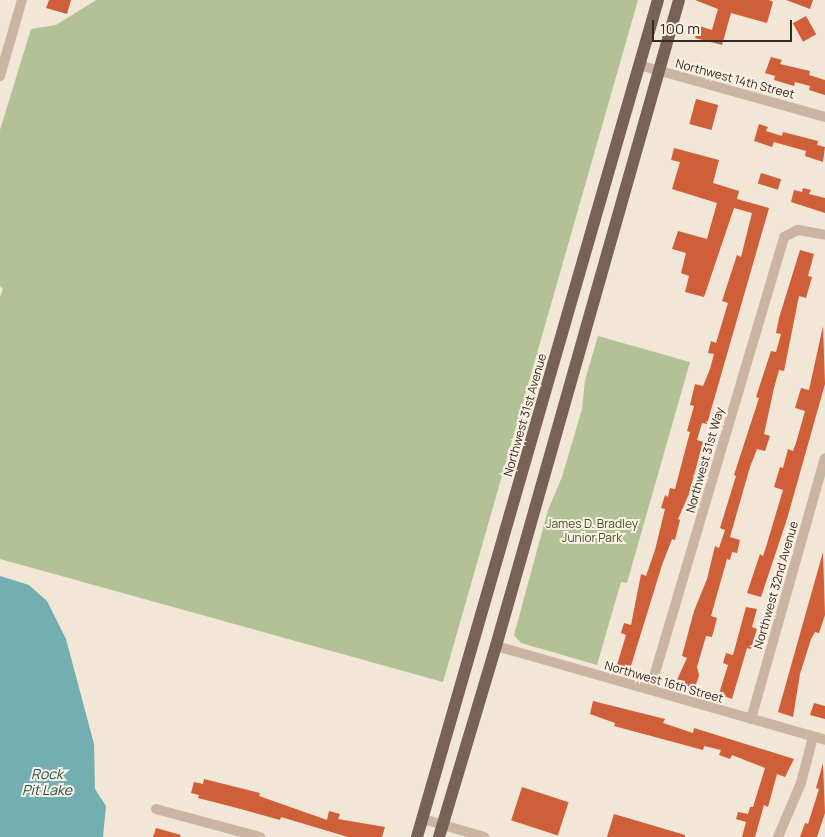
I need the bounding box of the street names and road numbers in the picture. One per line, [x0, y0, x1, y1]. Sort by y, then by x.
street label: Northwest 14th Street [674, 56, 796, 102]
street label: Northwest 31st Avenue [501, 352, 549, 478]
street label: Northwest 31st Way [683, 406, 727, 514]
street label: Northwest 32nd Avenue [751, 519, 801, 651]
street label: Northwest 16th Street [603, 658, 725, 706]

